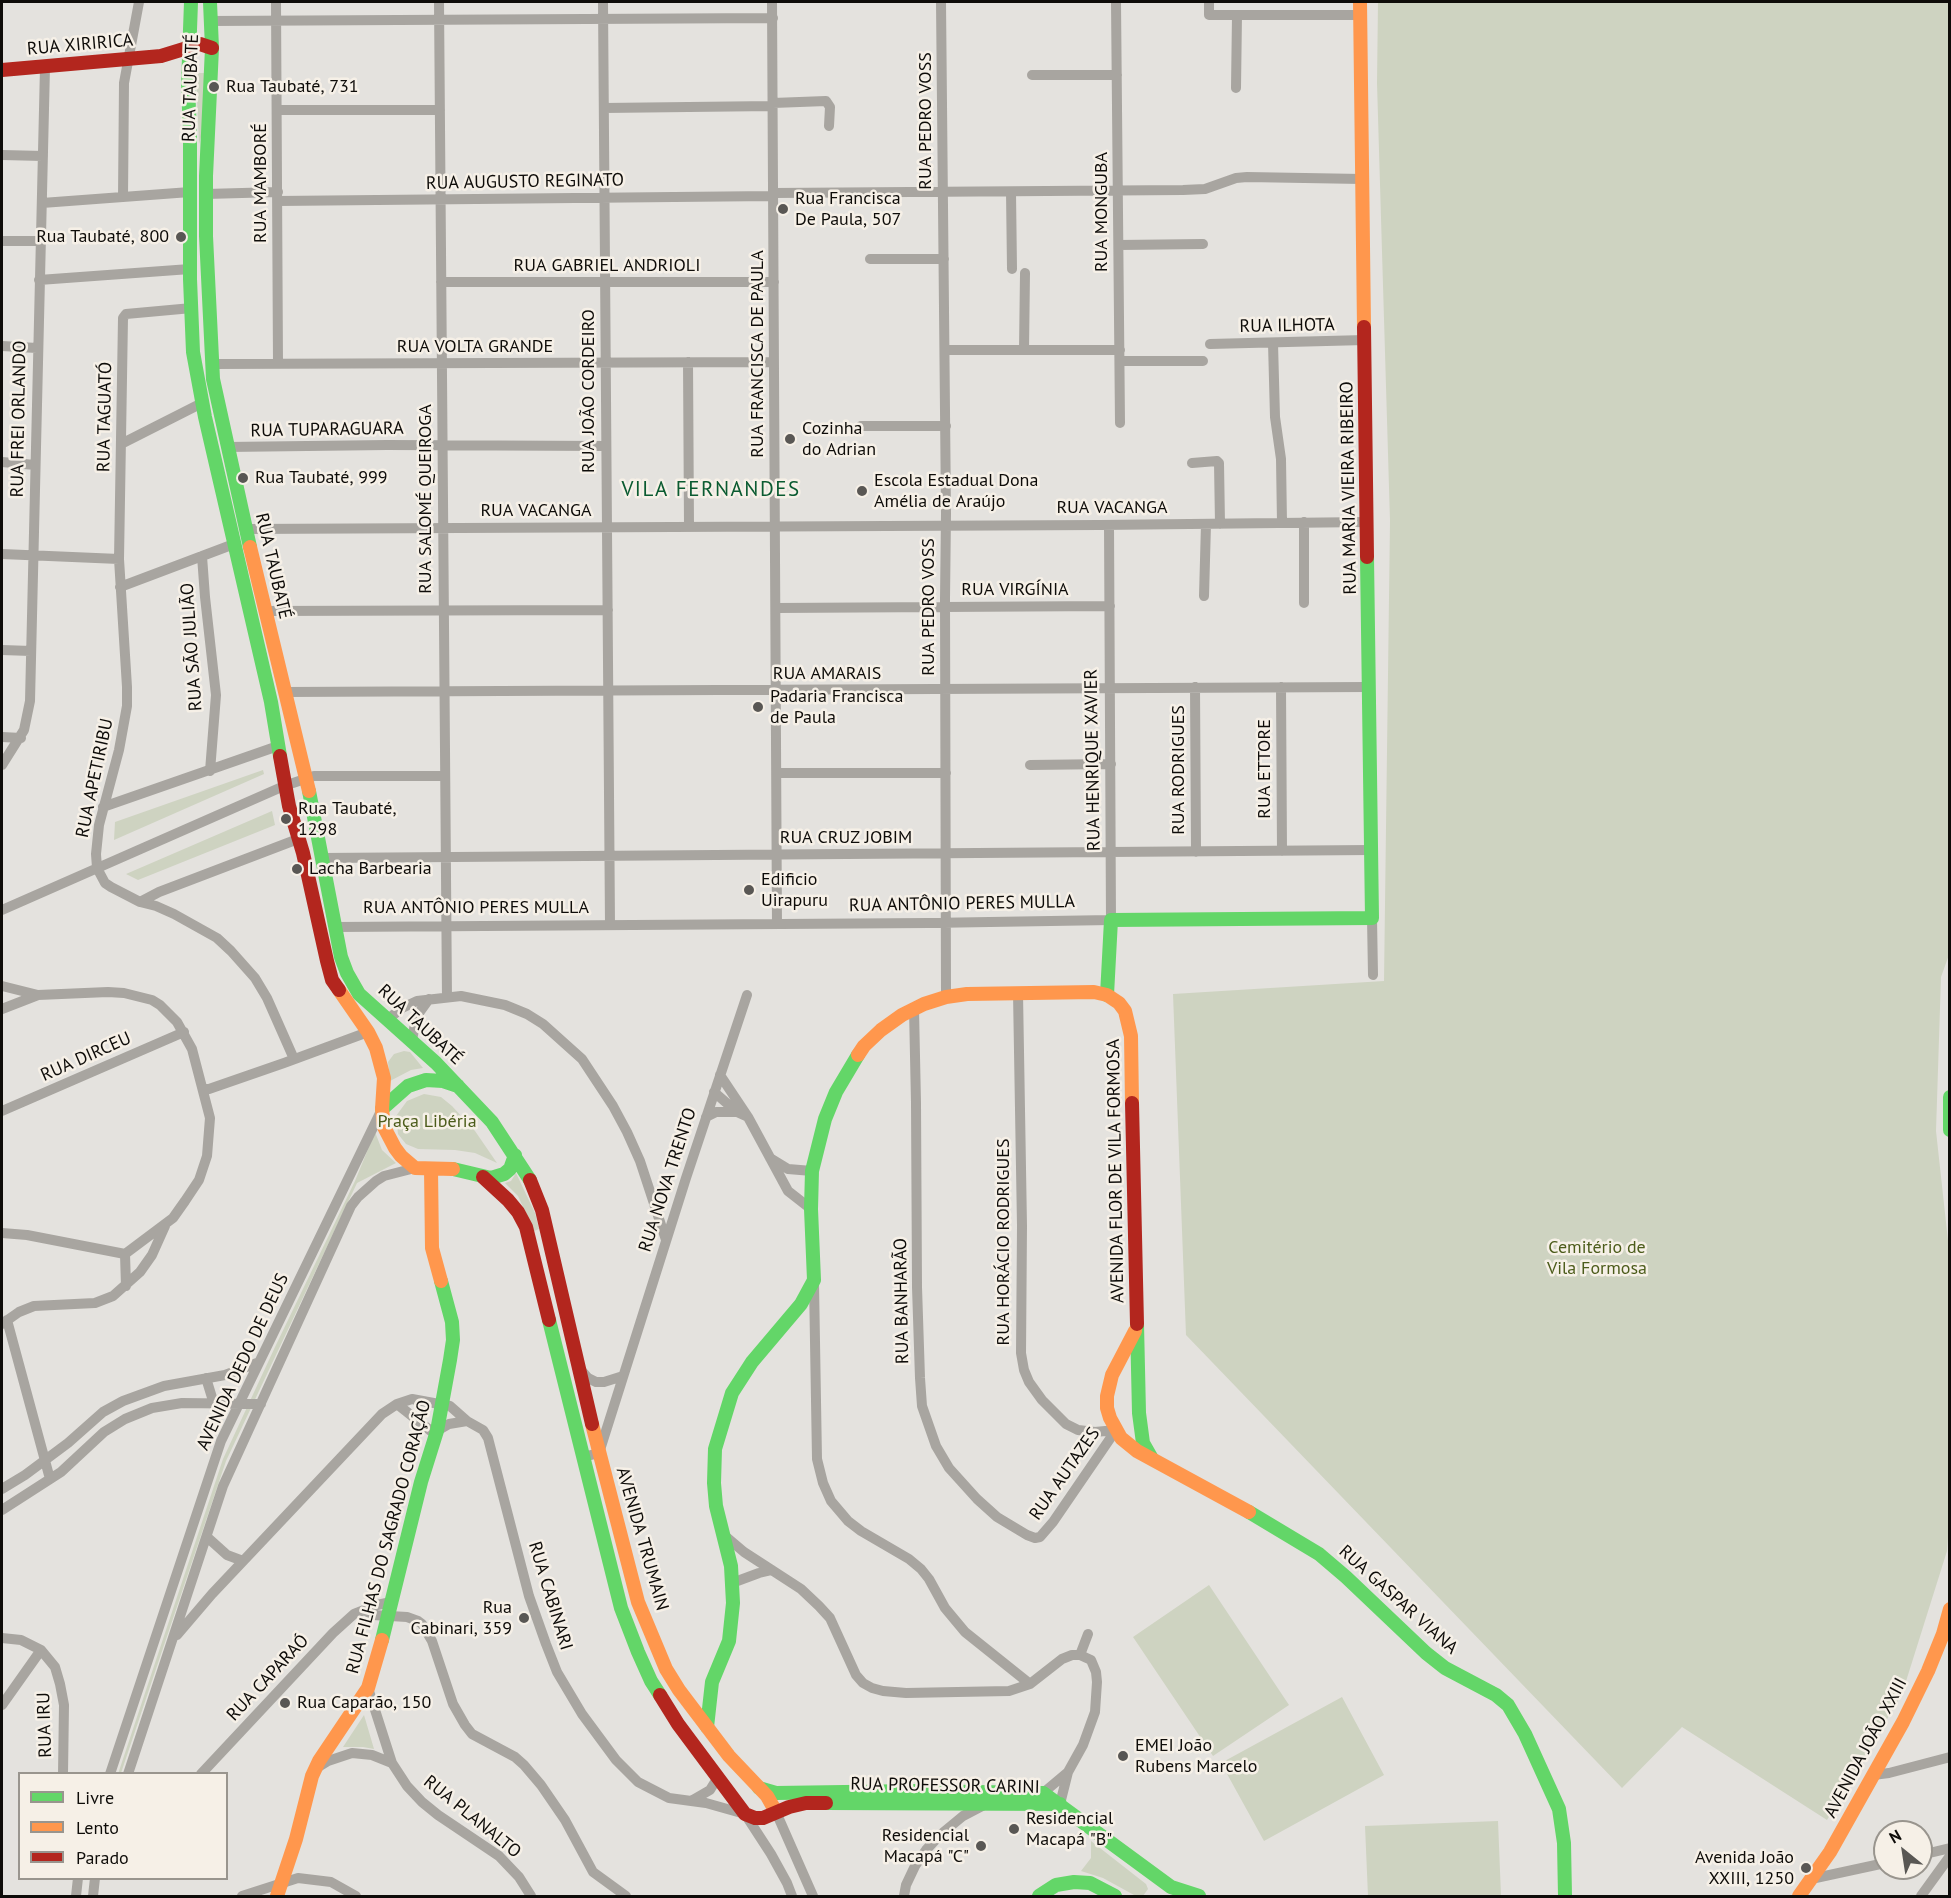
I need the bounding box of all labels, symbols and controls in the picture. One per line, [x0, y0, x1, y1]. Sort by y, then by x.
street label: RUA XIRIRICA [26, 30, 134, 60]
street label: RUA TAUBATÉ [178, 34, 204, 142]
street label: RUA PEDRO VOSS [915, 52, 937, 190]
place label: Rua Taubaté, 731 [226, 76, 359, 98]
marker: Rua Taubaté, 731 [207, 80, 221, 94]
street label: RUA MAMBORÉ [250, 123, 272, 243]
street label: RUA MONGUBA [1091, 152, 1113, 272]
street label: RUA AUGUSTO REGINATO [426, 169, 624, 195]
place label: Rua Francisca De Paula, 507 [795, 188, 901, 230]
marker: Rua Francisca De Paula, 507 [776, 202, 790, 216]
place label: Rua Taubaté, 800 [36, 226, 169, 248]
marker: Rua Taubaté, 800 [174, 230, 188, 244]
street label: RUA FRANCISCA DE PAULA [747, 250, 769, 458]
street label: RUA GABRIEL ANDRIOLI [514, 255, 700, 277]
street label: RUA JOÃO CORDEIRO [578, 309, 600, 473]
street label: RUA ILHOTA [1239, 314, 1335, 338]
street label: RUA VOLTA GRANDE [397, 336, 553, 358]
street label: RUA FREI ORLANDO [7, 340, 31, 498]
street label: RUA TAGUATÓ [93, 362, 117, 472]
street label: RUA MARIA VIEIRA RIBEIRO [1336, 381, 1362, 595]
street label: RUA SALOMÉ QUEIROGA [415, 404, 437, 594]
street label: RUA TUPARAGUARA [250, 418, 404, 442]
place label: Cozinha do Adrian [802, 418, 876, 460]
marker: Cozinha do Adrian [783, 432, 797, 446]
place label: Rua Taubaté, 999 [255, 467, 388, 489]
place label: Escola Estadual Dona Amélia de Araújo [874, 470, 1038, 512]
marker: Rua Taubaté, 999 [236, 471, 250, 485]
district label: VILA FERNANDES [621, 477, 801, 503]
marker: Escola Estadual Dona Amélia de Araújo [855, 484, 869, 498]
street label: RUA VACANGA [1056, 497, 1168, 519]
street label: RUA VACANGA [480, 500, 592, 522]
street label: RUA TAUBATÉ [250, 511, 296, 621]
street label: RUA PEDRO VOSS [918, 538, 940, 676]
street label: RUA VIRGÍNIA [961, 579, 1069, 601]
street label: RUA SÃO JULIÃO [177, 582, 207, 712]
street label: RUA AMARAIS [773, 663, 881, 685]
street label: RUA HENRIQUE XAVIER [1081, 669, 1105, 851]
place label: Padaria Francisca de Paula [770, 686, 903, 728]
marker: Padaria Francisca de Paula [751, 700, 765, 714]
street label: RUA RODRIGUES [1168, 705, 1190, 835]
street label: RUA APETIRIBU [72, 716, 118, 840]
street label: RUA ETTORE [1254, 719, 1276, 819]
place label: Rua Taubaté, 1298 [298, 798, 396, 840]
marker: Rua Taubaté, 1298 [279, 812, 293, 826]
street label: RUA CRUZ JOBIM [780, 827, 912, 849]
place label: Lacha Barbearia [309, 858, 432, 880]
marker: Lacha Barbearia [290, 862, 304, 876]
place label: Edificio Uirapuru [761, 869, 828, 912]
marker: Edificio Uirapuru [742, 883, 756, 897]
street label: RUA ANTÔNIO PERES MULLA [849, 891, 1075, 917]
street label: RUA ANTÔNIO PERES MULLA [363, 897, 589, 919]
street label: RUA TAUBATÉ [373, 980, 467, 1070]
street label: RUA DIRCEU [38, 1028, 134, 1086]
street label: AVENIDA FLOR DE VILA FORMOSA [1103, 1039, 1129, 1303]
street label: RUA NOVA TRENTO [634, 1105, 702, 1255]
park label: Praça Libéria [377, 1111, 477, 1133]
street label: RUA HORÁCIO RODRIGUES [993, 1138, 1015, 1346]
park label: Cemitério de Vila Formosa [1547, 1237, 1647, 1280]
street label: RUA BANHARÃO [890, 1238, 914, 1364]
street label: AVENIDA DEDO DE DEUS [192, 1270, 294, 1454]
street label: RUA FILHAS DO SAGRADO CORAÇÃO [342, 1398, 436, 1676]
street label: RUA AUTAZES [1025, 1424, 1105, 1524]
street label: AVENIDA TRUMAIN [611, 1465, 673, 1613]
street label: RUA CABINARI [523, 1539, 577, 1653]
street label: RUA GASPAR VIANA [1334, 1541, 1462, 1659]
place label: Rua Cabinari, 359 [411, 1597, 512, 1640]
marker: Rua Cabinari, 359 [517, 1611, 531, 1625]
street label: RUA CAPARAÓ [223, 1630, 313, 1726]
street label: AVENIDA JOÃO XXIII [1820, 1674, 1912, 1822]
street label: RUA IRU [33, 1692, 57, 1758]
place label: Rua Caparão, 150 [297, 1692, 431, 1714]
marker: Rua Caparão, 150 [278, 1696, 292, 1710]
place label: EMEI João Rubens Marcelo [1135, 1735, 1257, 1778]
marker: EMEI João Rubens Marcelo [1116, 1749, 1130, 1763]
street label: RUA PLANALTO [419, 1771, 525, 1863]
legend [18, 1772, 228, 1880]
street label: RUA PROFESSOR CARINI [850, 1774, 1040, 1798]
text: Livre [76, 1786, 114, 1809]
place label: Residencial Macapá "B" [1026, 1808, 1113, 1850]
text: Lento [76, 1816, 119, 1839]
north arrow [1873, 1820, 1933, 1880]
marker: Residencial Macapá "B" [1007, 1822, 1021, 1836]
place label: Residencial Macapá "C" [882, 1825, 969, 1868]
text: N [1885, 1825, 1905, 1847]
marker: Residencial Macapá "C" [974, 1839, 988, 1853]
text: Parado [76, 1846, 129, 1869]
place label: Avenida João XXIII, 1250 [1695, 1847, 1794, 1890]
marker: Avenida João XXIII, 1250 [1799, 1861, 1813, 1875]

